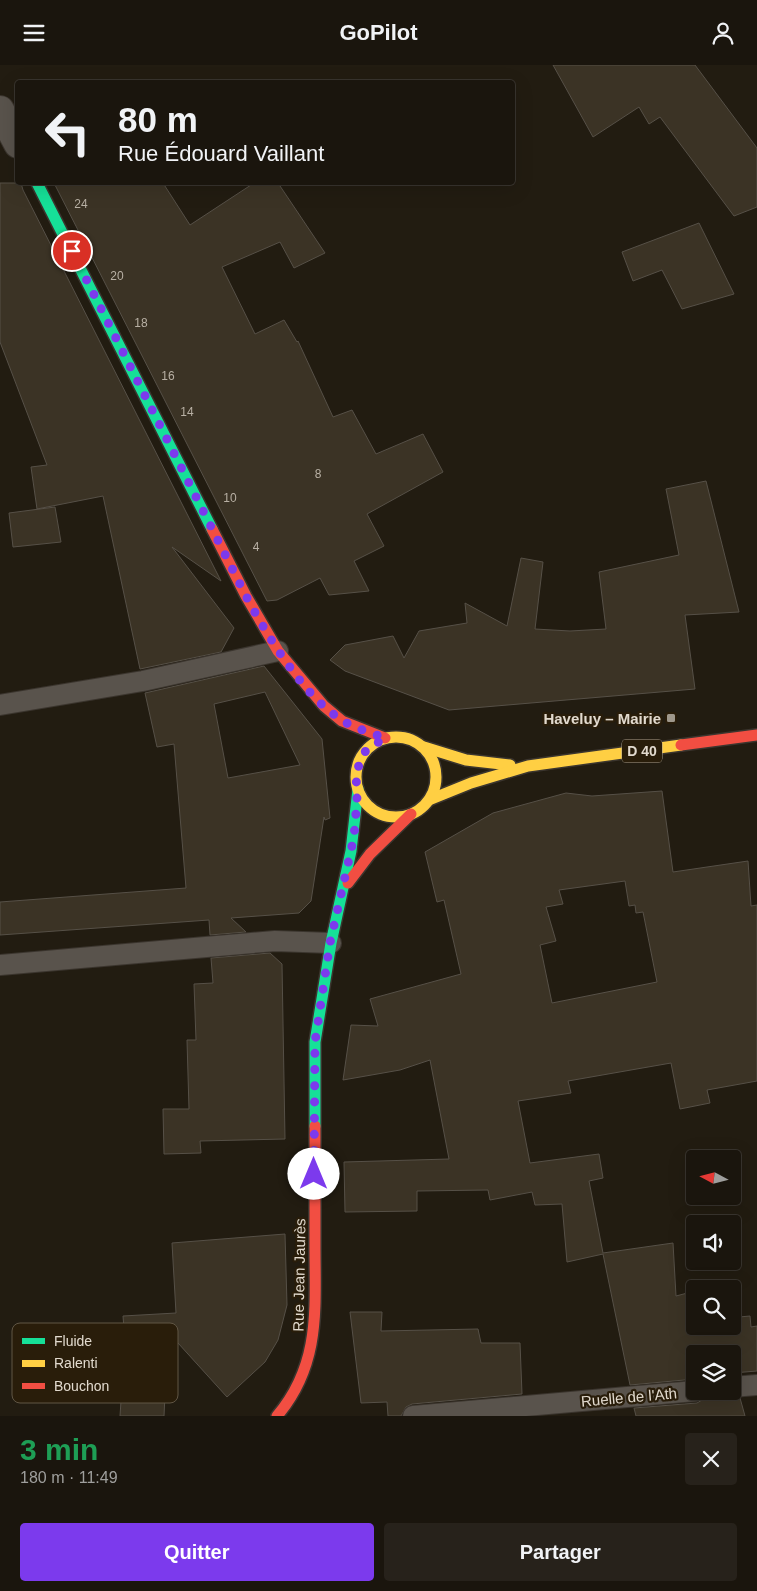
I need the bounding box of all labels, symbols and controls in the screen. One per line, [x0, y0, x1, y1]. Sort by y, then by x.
icon: menu [20, 19, 48, 47]
icon: person [709, 19, 737, 47]
text: GoPilot [339, 20, 418, 45]
icon: left [35, 100, 100, 165]
text: 80 m [118, 100, 198, 139]
text: Rue Édouard Vaillant [118, 141, 324, 166]
house number: 24 [74, 197, 88, 211]
pin [51, 230, 93, 272]
icon: arrive [58, 237, 86, 265]
house number: 20 [110, 269, 124, 283]
house number: 18 [134, 316, 148, 330]
house number: 16 [161, 369, 175, 383]
house number: 14 [180, 405, 194, 419]
house number: 8 [315, 467, 322, 481]
house number: 10 [223, 491, 237, 505]
house number: 4 [253, 540, 260, 554]
place label: Haveluy – Mairie [543, 710, 661, 727]
marker: Haveluy – Mairie [665, 712, 677, 724]
road number: D 40 [622, 739, 662, 763]
position arrow [287, 1147, 339, 1199]
north arrow [686, 1150, 741, 1205]
map controls [686, 1150, 741, 1400]
button: sound [686, 1215, 741, 1270]
street label: Rue Jean Jaurès [290, 1218, 308, 1332]
button: search [686, 1280, 741, 1335]
legend [12, 1323, 178, 1403]
text: Fluide [54, 1333, 92, 1349]
button: layers [686, 1345, 741, 1400]
text: Ralenti [54, 1355, 98, 1371]
text: Bouchon [54, 1378, 109, 1394]
street label: Ruelle de l'Ath [580, 1384, 678, 1410]
text: 3 min [20, 1433, 98, 1466]
button: close [685, 1433, 737, 1485]
text: 180 m · 11:49 [20, 1469, 118, 1486]
button: Quitter [20, 1523, 374, 1581]
button: Partager [384, 1523, 737, 1581]

